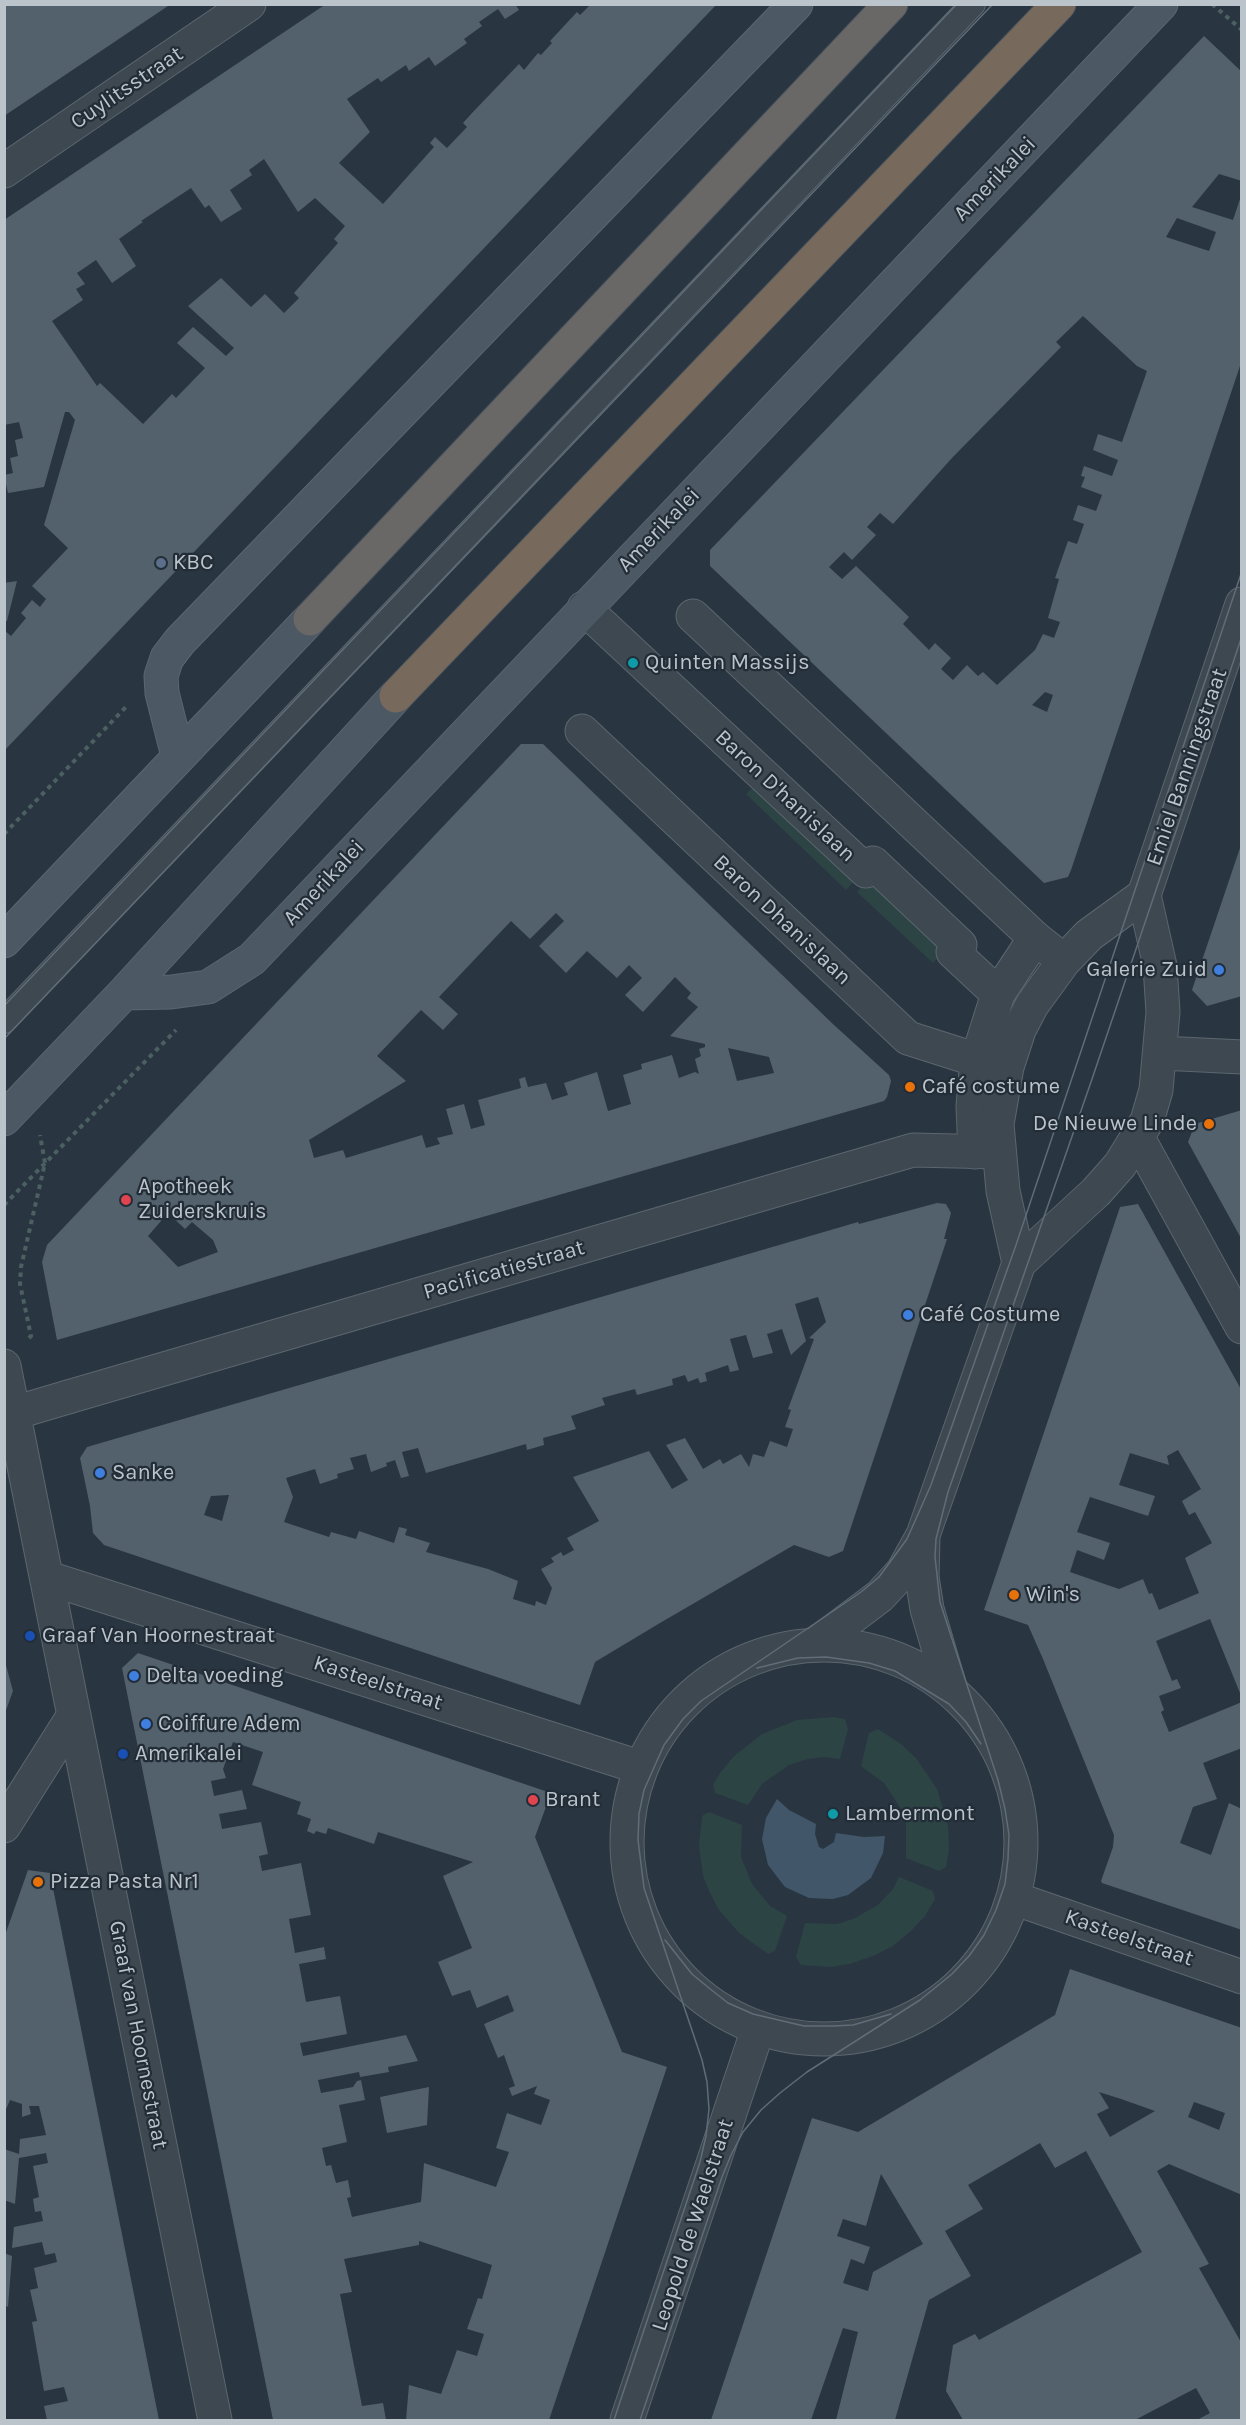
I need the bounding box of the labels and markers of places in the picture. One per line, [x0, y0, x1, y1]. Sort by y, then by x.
place label: KBC [173, 550, 214, 576]
marker: KBC [154, 556, 168, 570]
place label: Quinten Massijs [645, 650, 809, 676]
marker: Quinten Massijs [626, 656, 640, 670]
place label: Galerie Zuid [1086, 957, 1207, 983]
marker: Galerie Zuid [1212, 963, 1226, 977]
place label: Café costume [922, 1074, 1060, 1100]
marker: Café costume [903, 1080, 917, 1094]
place label: De Nieuwe Linde [1033, 1111, 1197, 1137]
marker: De Nieuwe Linde [1202, 1117, 1216, 1131]
place label: Apotheek Zuiderskruis [138, 1174, 267, 1226]
marker: Apotheek Zuiderskruis [119, 1193, 133, 1207]
place label: Café Costume [920, 1302, 1060, 1328]
marker: Café Costume [901, 1308, 915, 1322]
place label: Sanke [112, 1460, 174, 1486]
marker: Sanke [93, 1466, 107, 1480]
place label: Win's [1026, 1582, 1080, 1608]
marker: Win's [1007, 1588, 1021, 1602]
place label: Graaf Van Hoornestraat [42, 1623, 275, 1649]
marker: Graaf Van Hoornestraat [23, 1629, 37, 1643]
place label: Delta voeding [146, 1663, 283, 1689]
marker: Delta voeding [127, 1669, 141, 1683]
place label: Coiffure Adem [158, 1711, 300, 1737]
marker: Coiffure Adem [139, 1717, 153, 1731]
place label: Amerikalei [135, 1741, 243, 1767]
marker: Amerikalei [116, 1747, 130, 1761]
place label: Brant [545, 1787, 600, 1813]
marker: Brant [526, 1793, 540, 1807]
place label: Lambermont [845, 1801, 974, 1827]
marker: Lambermont [826, 1807, 840, 1821]
place label: Pizza Pasta Nr1 [50, 1869, 199, 1895]
marker: Pizza Pasta Nr1 [31, 1875, 45, 1889]

